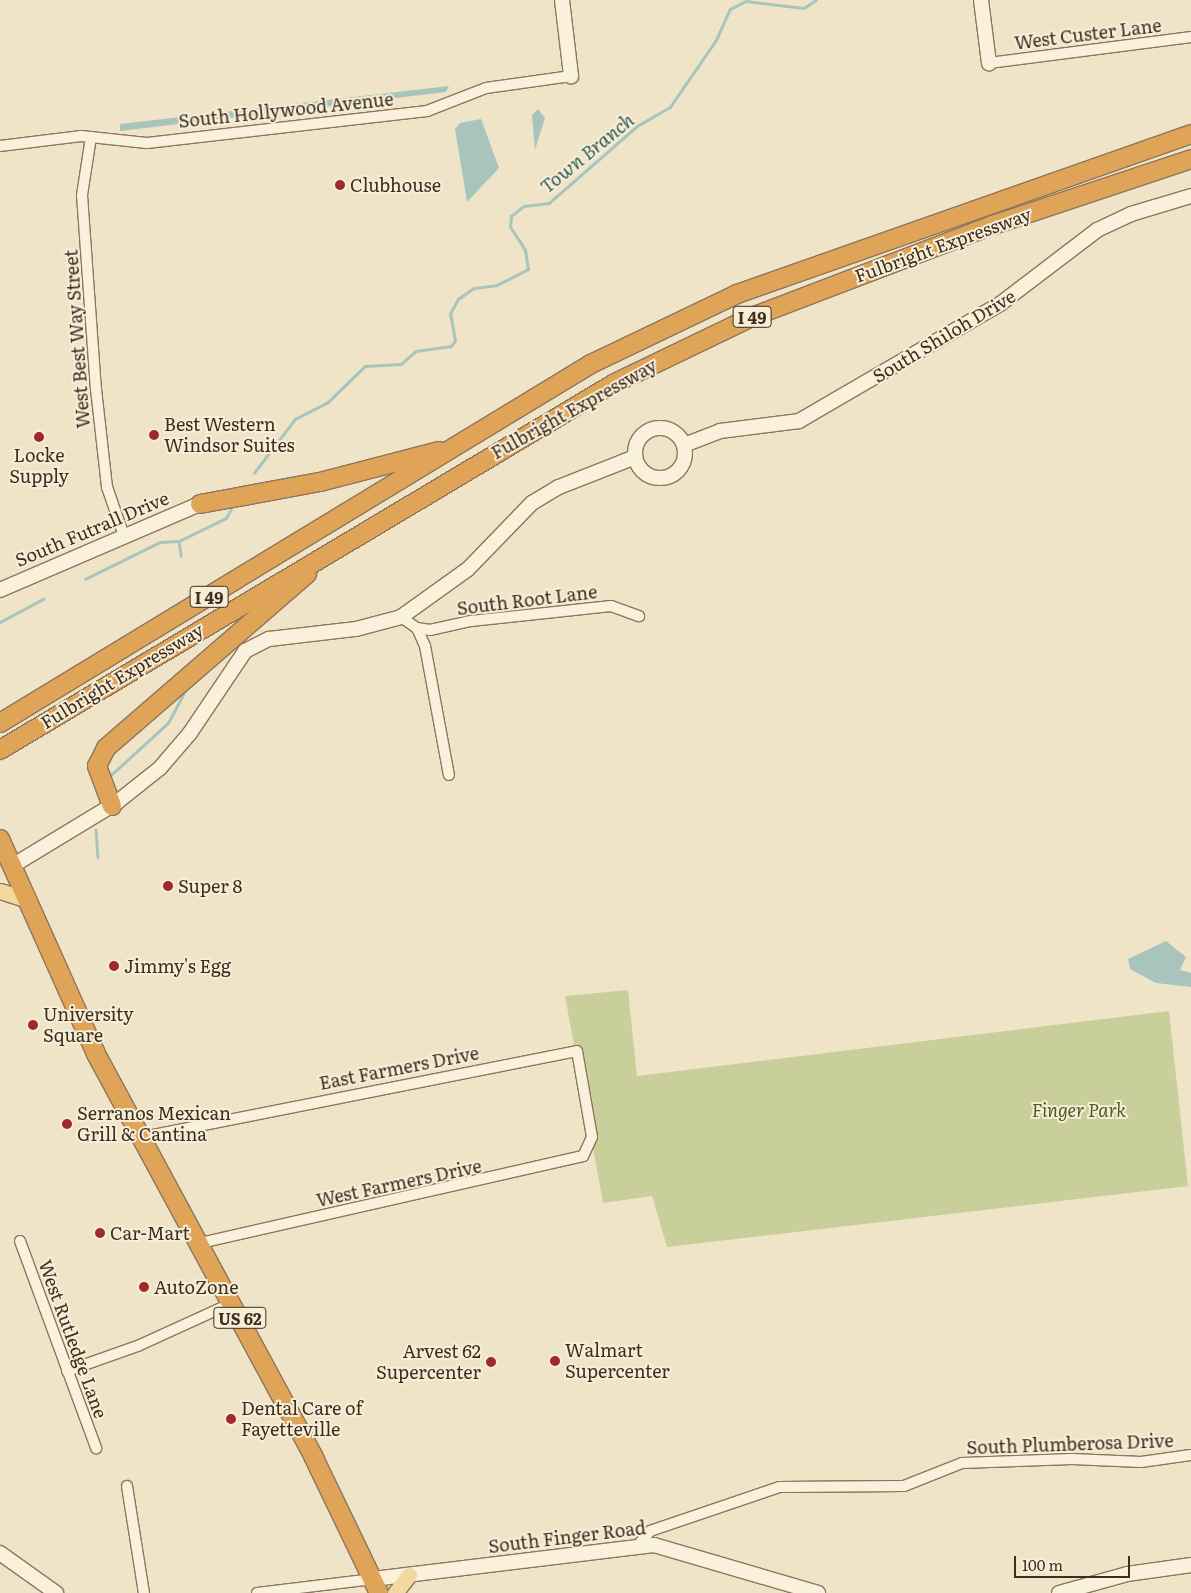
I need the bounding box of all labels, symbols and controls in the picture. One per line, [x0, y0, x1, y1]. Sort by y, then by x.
street label: West Custer Lane [1013, 14, 1163, 54]
street label: South Hollywood Avenue [177, 88, 395, 132]
water label: Town Branch [536, 108, 638, 198]
place label: Clubhouse [350, 174, 441, 196]
marker: Clubhouse [334, 179, 346, 191]
street label: Fulbright Expressway [852, 203, 1034, 287]
street label: West Best Way Street [60, 249, 94, 429]
street label: South Shiloh Drive [869, 285, 1019, 387]
road number: I 49 [732, 304, 772, 330]
street label: Fulbright Expressway [487, 354, 661, 464]
place label: Best Western Windsor Suites [164, 414, 295, 456]
marker: Best Western Windsor Suites [148, 429, 160, 441]
marker: Locke Supply [33, 431, 45, 443]
place label: Locke Supply [9, 445, 69, 488]
street label: South Futrall Drive [12, 487, 172, 571]
street label: South Root Lane [456, 581, 598, 619]
road number: I 49 [189, 584, 229, 610]
street label: Fulbright Expressway [37, 619, 207, 733]
place label: Super 8 [178, 875, 242, 897]
marker: Super 8 [162, 880, 174, 892]
place label: Jimmy's Egg [124, 955, 231, 977]
marker: Jimmy's Egg [108, 960, 120, 972]
place label: University Square [43, 1004, 134, 1046]
marker: University Square [27, 1019, 39, 1031]
street label: East Farmers Drive [317, 1042, 481, 1094]
park label: Finger Park [1032, 1099, 1126, 1121]
place label: Serranos Mexican Grill & Cantina [77, 1103, 231, 1146]
marker: Serranos Mexican Grill & Cantina [61, 1118, 73, 1130]
street label: West Farmers Drive [314, 1155, 484, 1211]
place label: Car-Mart [110, 1222, 190, 1244]
marker: Car-Mart [94, 1227, 106, 1239]
street label: West Rutledge Lane [34, 1257, 112, 1421]
place label: AutoZone [154, 1276, 238, 1298]
marker: AutoZone [138, 1281, 150, 1293]
road number: US 62 [212, 1305, 268, 1332]
place label: Walmart Supercenter [565, 1340, 670, 1382]
place label: Arvest 62 Supercenter [376, 1341, 481, 1384]
marker: Walmart Supercenter [549, 1355, 561, 1367]
marker: Arvest 62 Supercenter [485, 1356, 497, 1368]
place label: Dental Care of Fayetteville [241, 1398, 362, 1440]
marker: Dental Care of Fayetteville [225, 1413, 237, 1425]
street label: South Plumberosa Drive [966, 1430, 1174, 1458]
street label: South Finger Road [487, 1517, 647, 1557]
scale bar [1016, 1546, 1132, 1578]
text: 100 m [1022, 1553, 1063, 1576]

